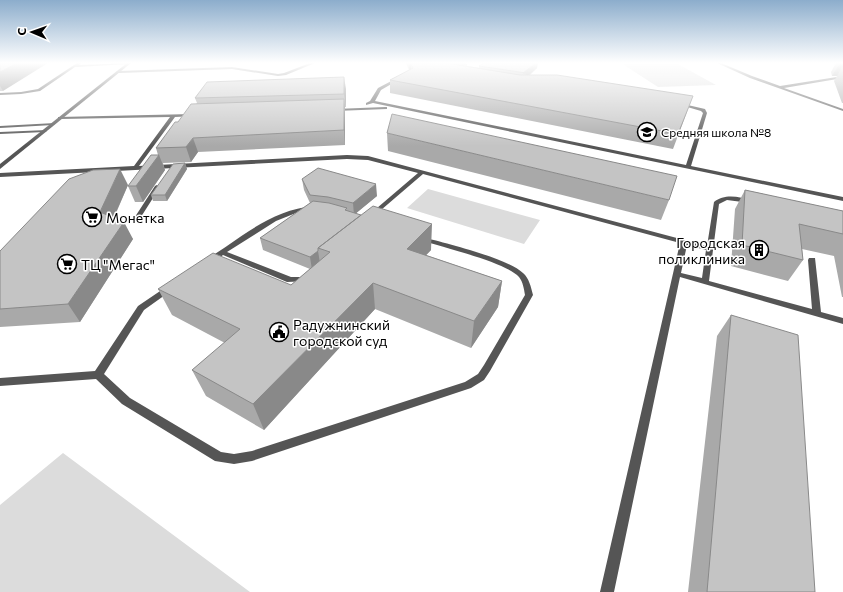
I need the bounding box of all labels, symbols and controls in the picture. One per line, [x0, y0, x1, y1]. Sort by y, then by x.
north arrow [12, 12, 52, 52]
text: С [15, 27, 28, 36]
school or university icon: Средняя школа №8 [636, 121, 658, 143]
place label: Средняя школа №8 [661, 125, 771, 139]
supermarket icon: Монетка [81, 206, 103, 228]
place label: Монетка [106, 209, 164, 226]
place label: Городская поликлиника [658, 234, 745, 267]
building icon: Городская поликлиника [748, 239, 770, 261]
supermarket icon: ТЦ "Мегас" [56, 253, 78, 275]
place label: ТЦ "Мегас" [81, 256, 155, 273]
place label: Радужнинский городской суд [293, 316, 390, 349]
public building icon: Радужнинский городской суд [268, 321, 290, 343]

